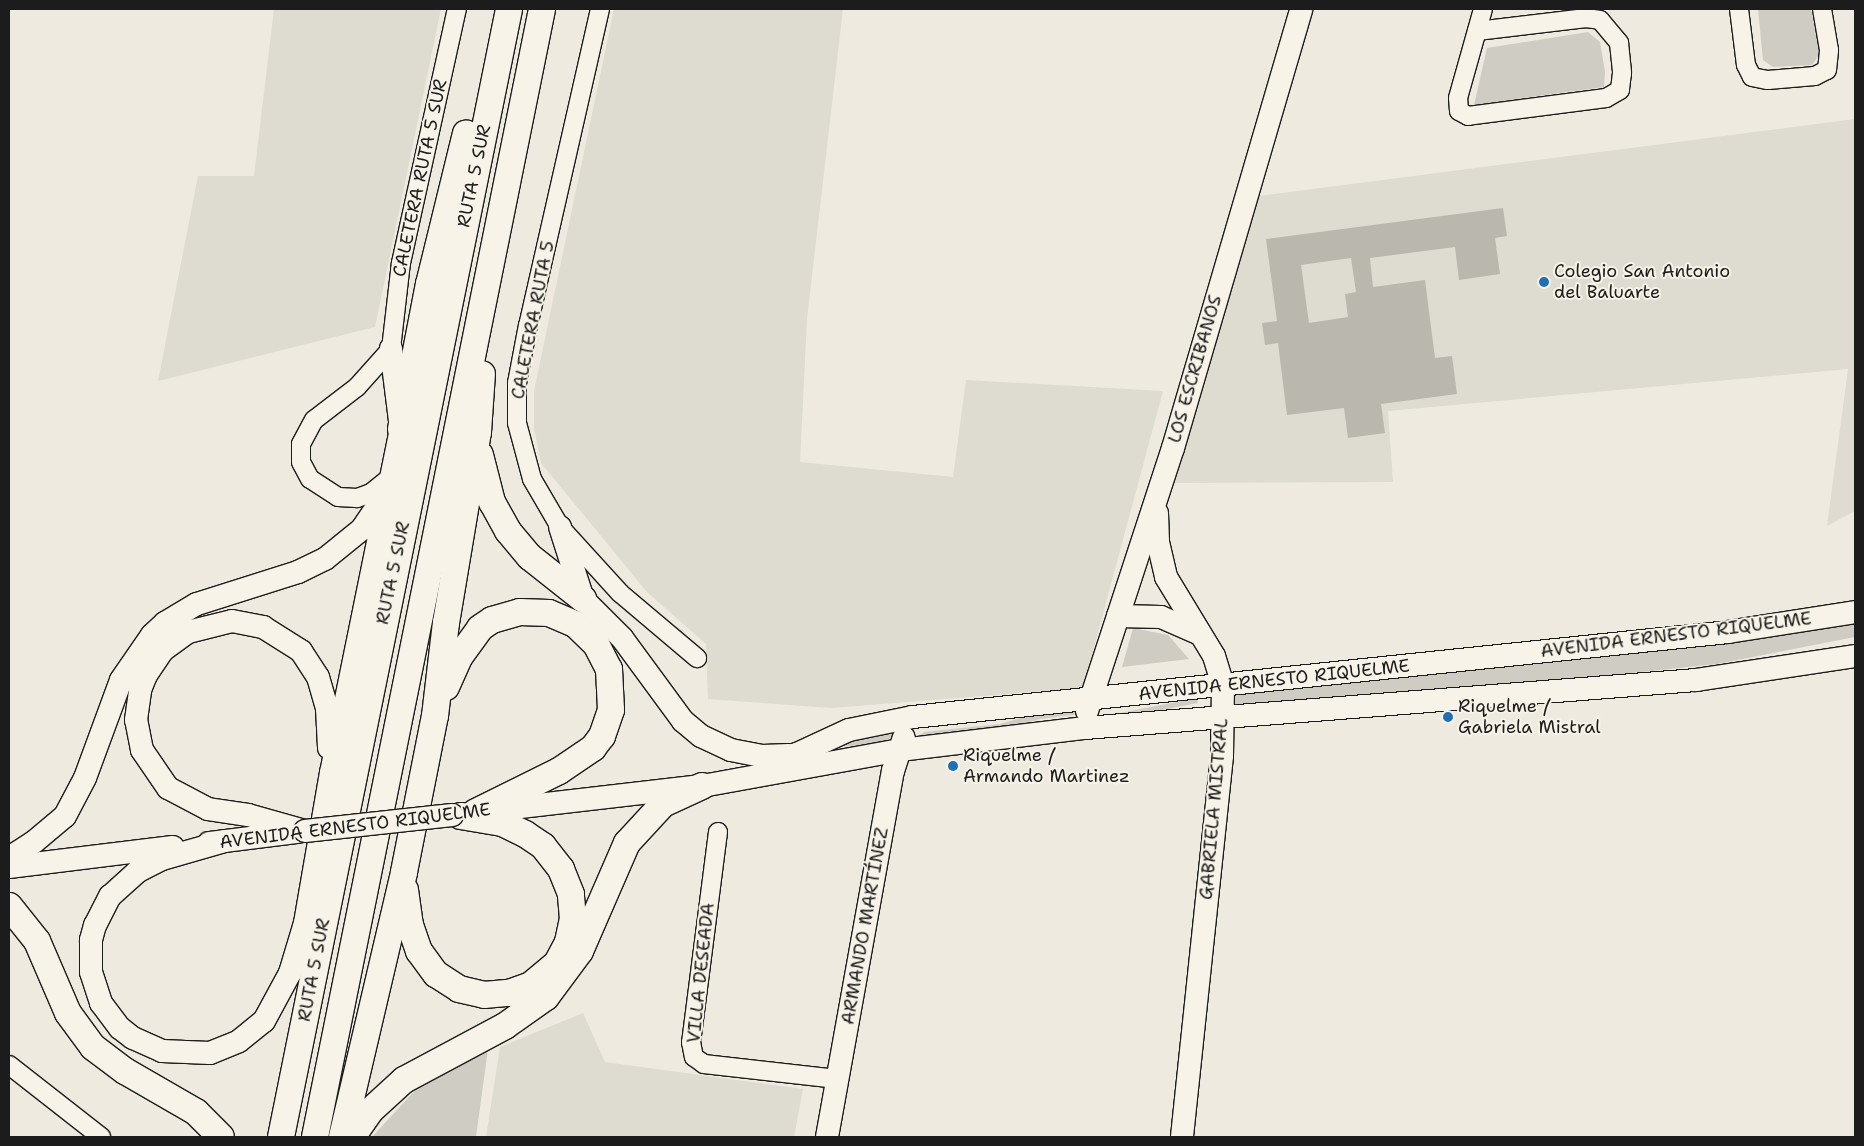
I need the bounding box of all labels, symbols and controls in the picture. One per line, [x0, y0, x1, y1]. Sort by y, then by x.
street label: CALETERA RUTA 5 SUR [388, 77, 452, 279]
street label: RUTA 5 SUR [453, 123, 495, 229]
street label: CALETERA RUTA 5 [507, 239, 559, 401]
place label: Colegio San Antonio del Baluarte [1554, 261, 1730, 304]
marker: Colegio San Antonio del Baluarte [1538, 276, 1550, 288]
street label: LOS ESCRIBANOS [1164, 293, 1226, 445]
street label: RUTA 5 SUR [372, 520, 414, 626]
street label: AVENIDA ERNESTO RIQUELME [1539, 608, 1813, 662]
street label: AVENIDA ERNESTO RIQUELME [1137, 655, 1411, 705]
place label: Riquelme / Gabriela Mistral [1458, 696, 1601, 739]
marker: Riquelme / Gabriela Mistral [1442, 711, 1454, 723]
street label: GABRIELA MISTRAL [1195, 717, 1233, 901]
place label: Riquelme / Armando Martinez [963, 745, 1130, 788]
marker: Riquelme / Armando Martinez [947, 760, 959, 772]
street label: AVENIDA ERNESTO RIQUELME [218, 799, 492, 853]
street label: ARMANDO MARTÍNEZ [837, 826, 893, 1026]
street label: VILLA DESEADA [683, 902, 719, 1044]
street label: RUTA 5 SUR [293, 917, 335, 1023]

